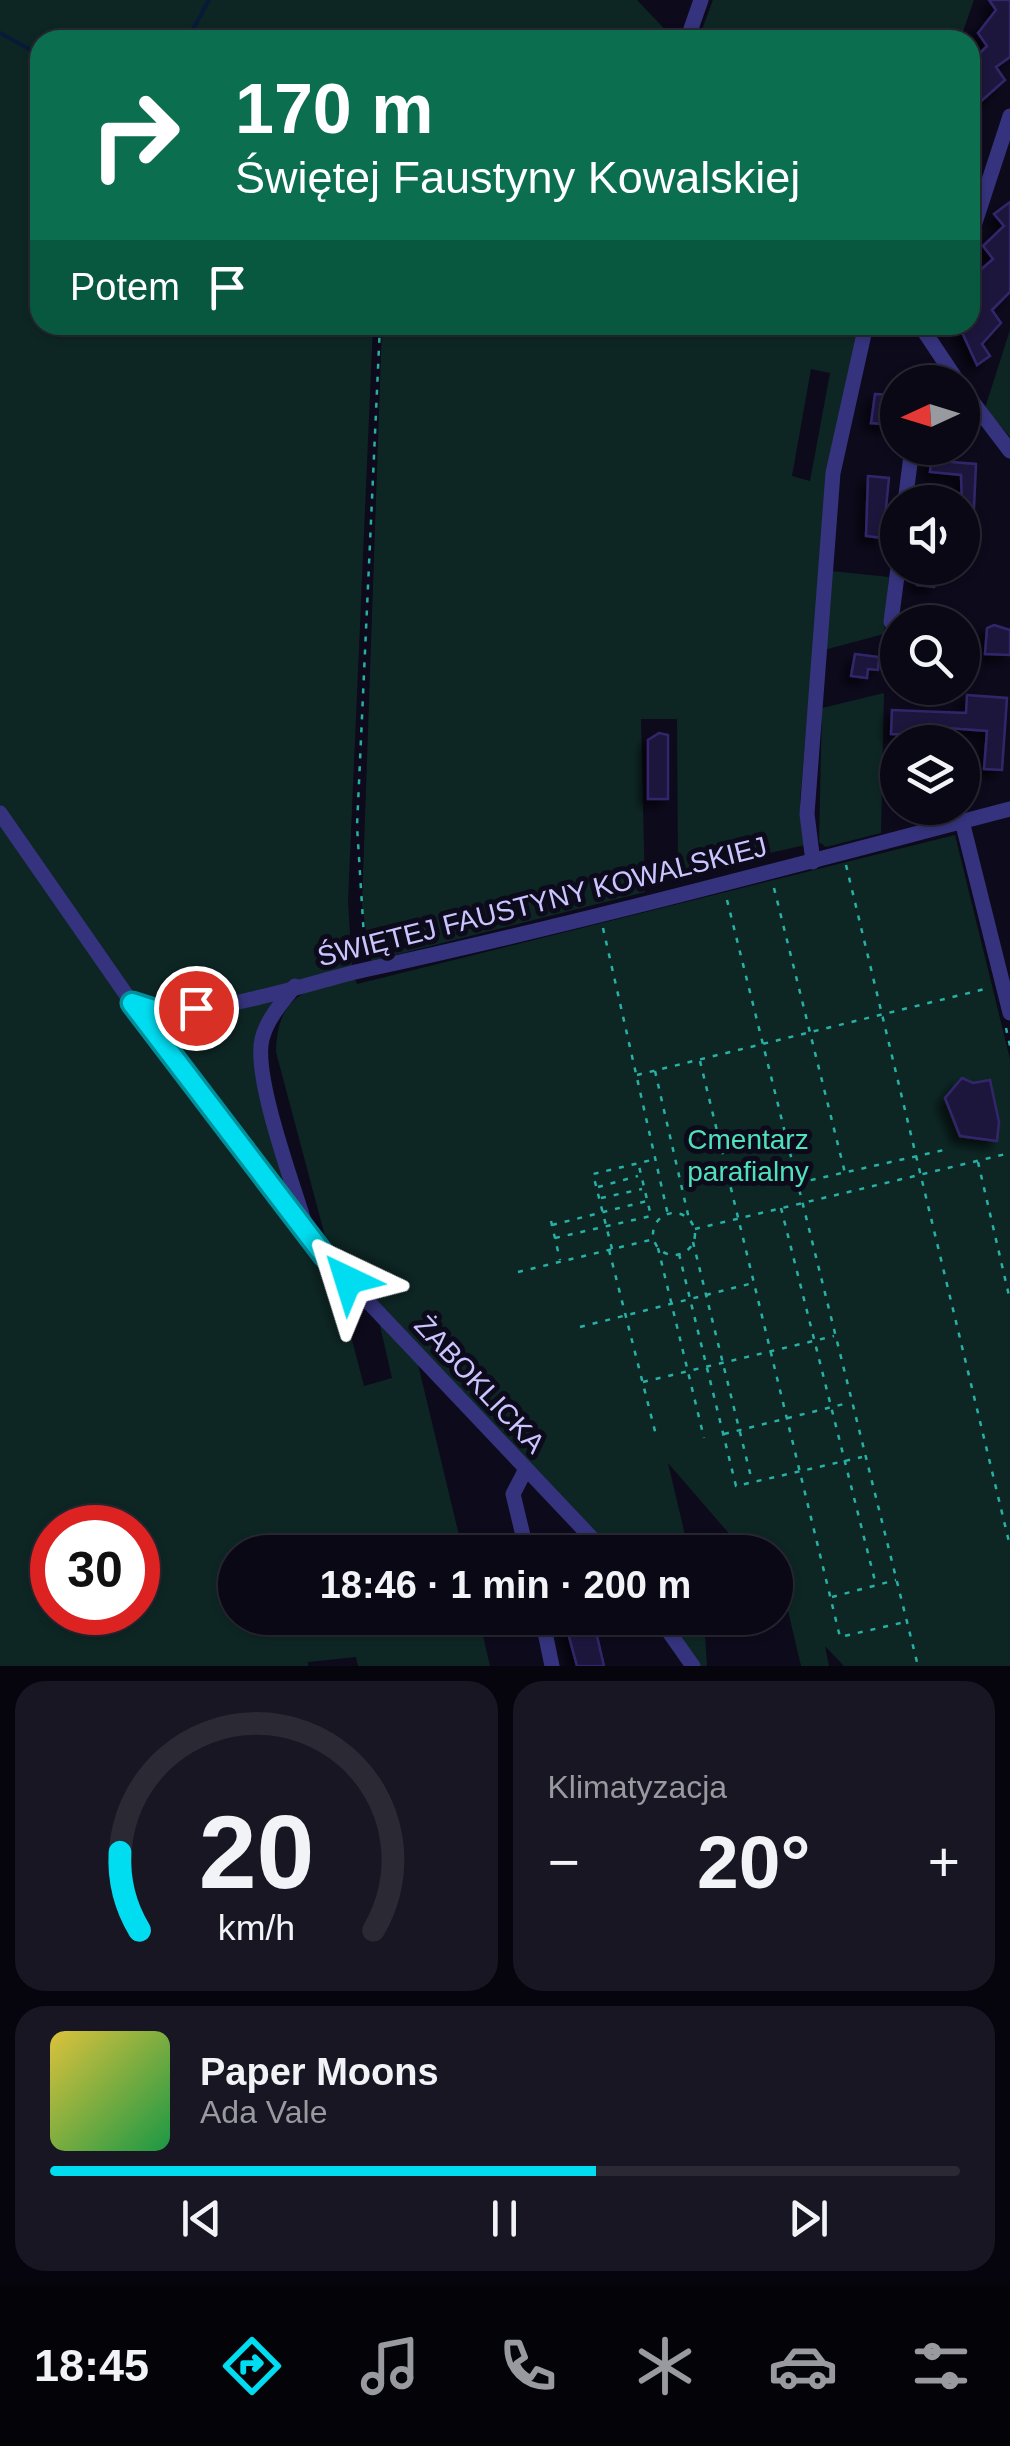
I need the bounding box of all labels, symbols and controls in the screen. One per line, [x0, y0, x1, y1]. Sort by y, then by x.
icon: right [70, 70, 200, 200]
text: 170 m [235, 70, 433, 148]
text: Świętej Faustyny Kowalskiej [235, 152, 800, 203]
icon: arrive [200, 260, 255, 315]
text: Potem [70, 266, 180, 308]
north arrow [880, 365, 980, 465]
map controls [880, 365, 980, 825]
button: sound [880, 485, 980, 585]
button: search [880, 605, 980, 705]
button: layers [880, 725, 980, 825]
street label: ŚWIĘTEJ FAUSTYNY KOWALSKIEJ [314, 830, 770, 972]
pin [154, 966, 239, 1051]
icon: arrive [169, 981, 224, 1036]
park label: Cmentarz parafialny [687, 1124, 809, 1187]
position arrow [296, 1228, 400, 1332]
street label: ŻABOKLICKA [408, 1309, 551, 1459]
speed limit sign: 30 [30, 1505, 160, 1635]
text: 18:46 · 1 min · 200 m [320, 1564, 691, 1606]
text: Klimatyzacja [548, 1769, 727, 1805]
text: 20 [198, 1794, 314, 1910]
text: 20° [697, 1820, 810, 1904]
text: − [548, 1831, 580, 1893]
text: + [928, 1831, 960, 1893]
text: km/h [218, 1908, 295, 1948]
text: Paper Moons [200, 2051, 439, 2093]
text: Ada Vale [200, 2094, 328, 2130]
icon: previous [174, 2191, 229, 2246]
icon: pause [477, 2191, 532, 2246]
icon: next [781, 2191, 836, 2246]
icon: directions [217, 2331, 287, 2401]
icon: music [355, 2331, 425, 2401]
icon: phone [493, 2331, 563, 2401]
icon: climate [630, 2331, 700, 2401]
icon: car [768, 2331, 838, 2401]
icon: filters [906, 2331, 976, 2401]
text: 18:45 [34, 2340, 149, 2391]

